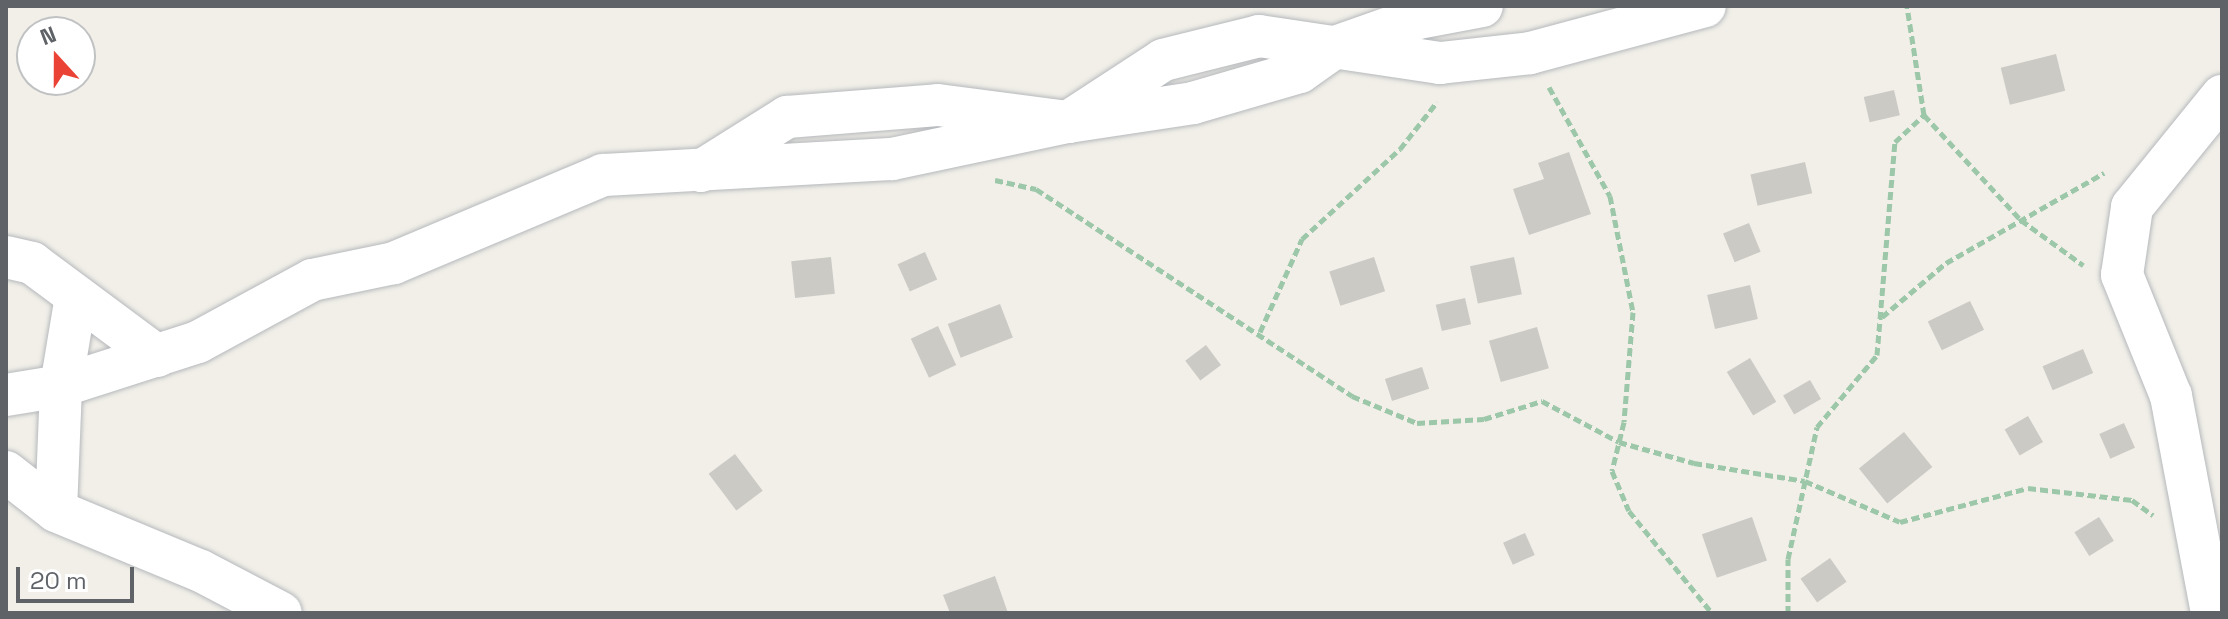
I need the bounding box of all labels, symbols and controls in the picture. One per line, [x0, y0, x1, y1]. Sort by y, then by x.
north arrow [16, 16, 96, 96]
text: N [36, 20, 60, 51]
scale bar [20, 551, 138, 601]
text: 20 m [30, 565, 87, 596]

